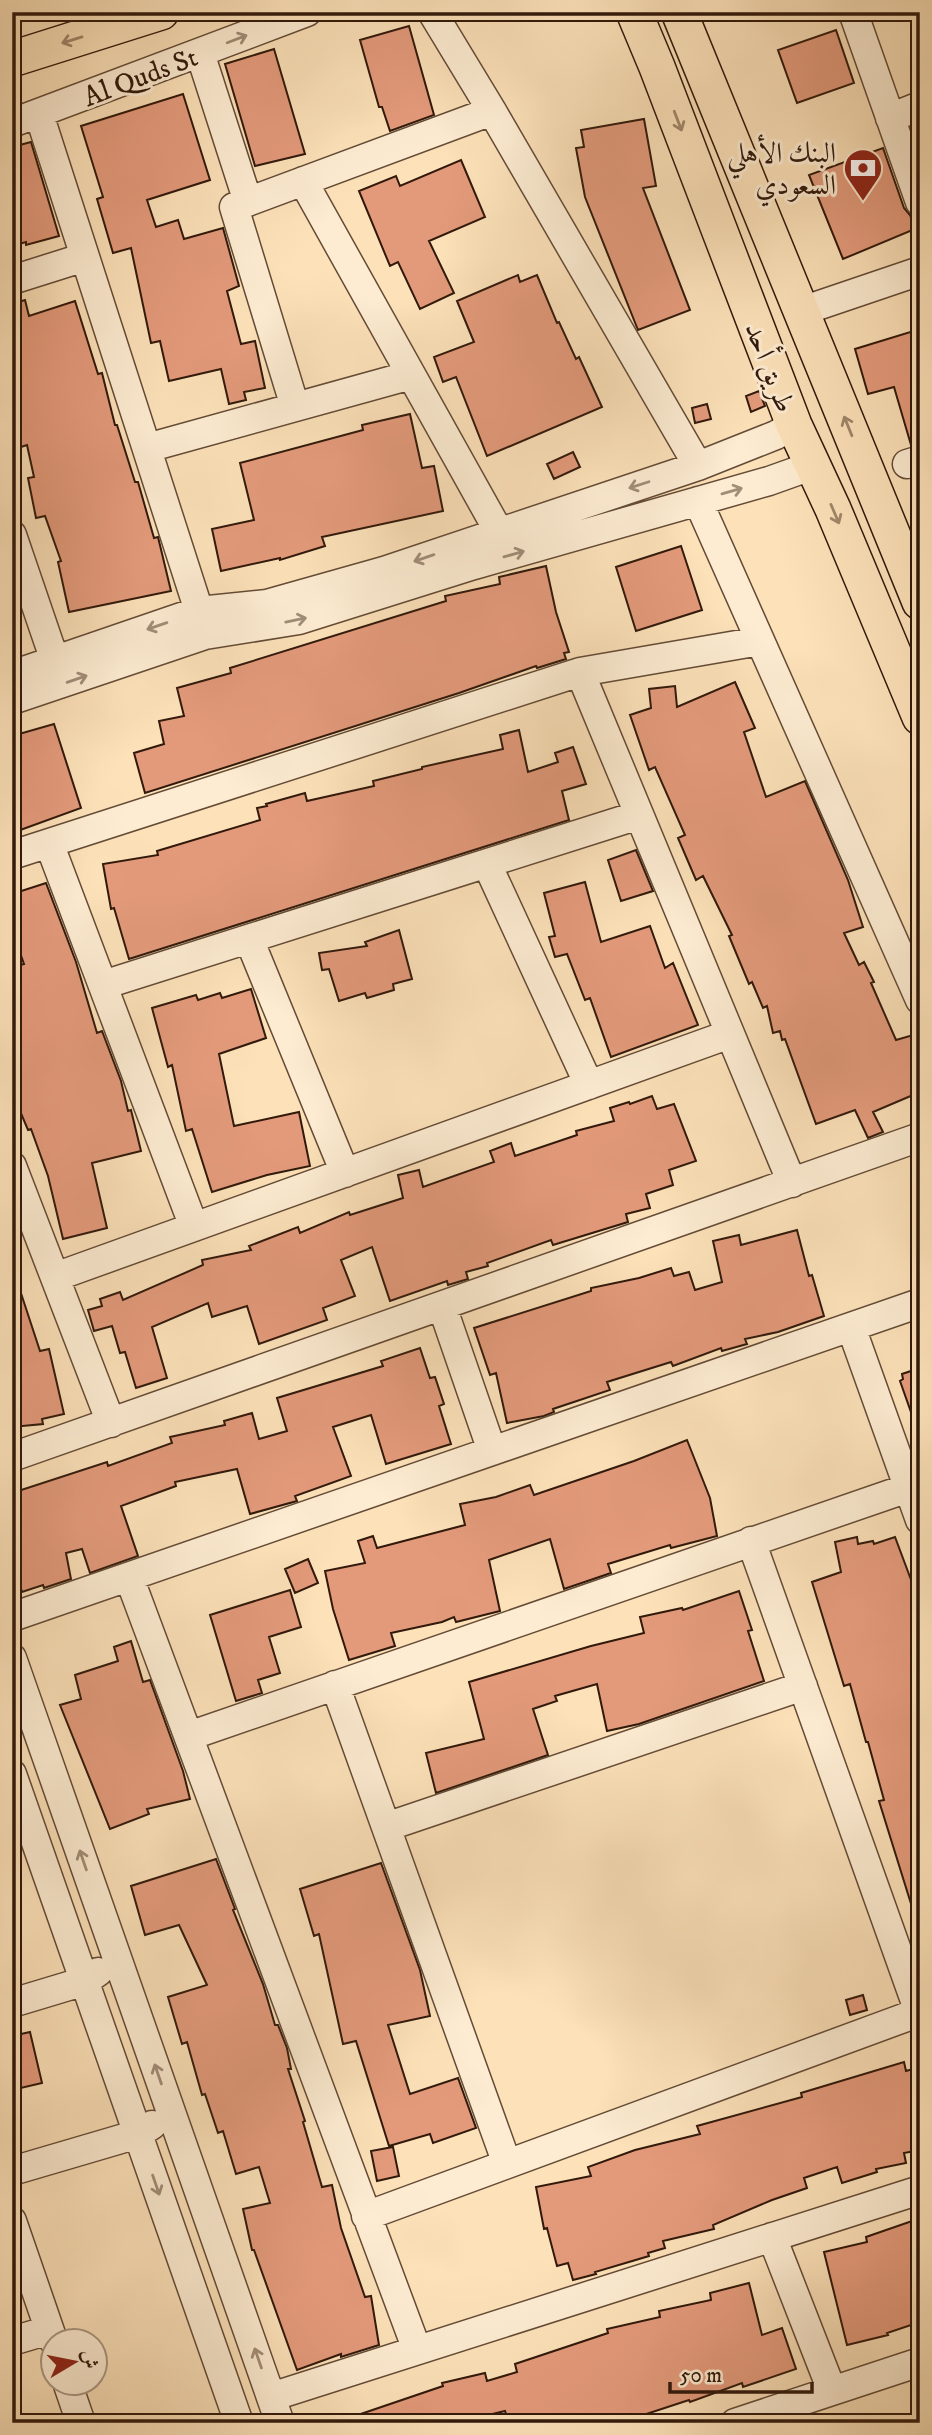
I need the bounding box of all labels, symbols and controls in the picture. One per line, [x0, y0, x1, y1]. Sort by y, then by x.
one-way arrow [225, 31, 247, 44]
one-way arrow [62, 35, 84, 47]
street label: Al Quds St [78, 40, 203, 115]
one-way arrow [672, 110, 685, 132]
place label: البنك الأهلي السعودي [727, 134, 836, 207]
bank icon: البنك الأهلي السعودي [842, 147, 884, 202]
street label: طريق أحد [736, 316, 806, 418]
one-way arrow [841, 415, 854, 437]
one-way arrow [629, 480, 651, 493]
one-way arrow [721, 484, 743, 497]
one-way arrow [830, 503, 843, 524]
one-way arrow [502, 546, 524, 559]
one-way arrow [413, 552, 435, 565]
one-way arrow [284, 613, 307, 627]
one-way arrow [146, 621, 168, 633]
one-way arrow [66, 672, 88, 684]
one-way arrow [76, 1849, 88, 1871]
one-way arrow [151, 2064, 163, 2086]
one-way arrow [151, 2174, 163, 2196]
north arrow [38, 2326, 108, 2396]
text: ش [76, 2348, 102, 2371]
one-way arrow [250, 2348, 263, 2370]
scale bar [670, 2351, 811, 2395]
text: 50 m [680, 2363, 722, 2389]

